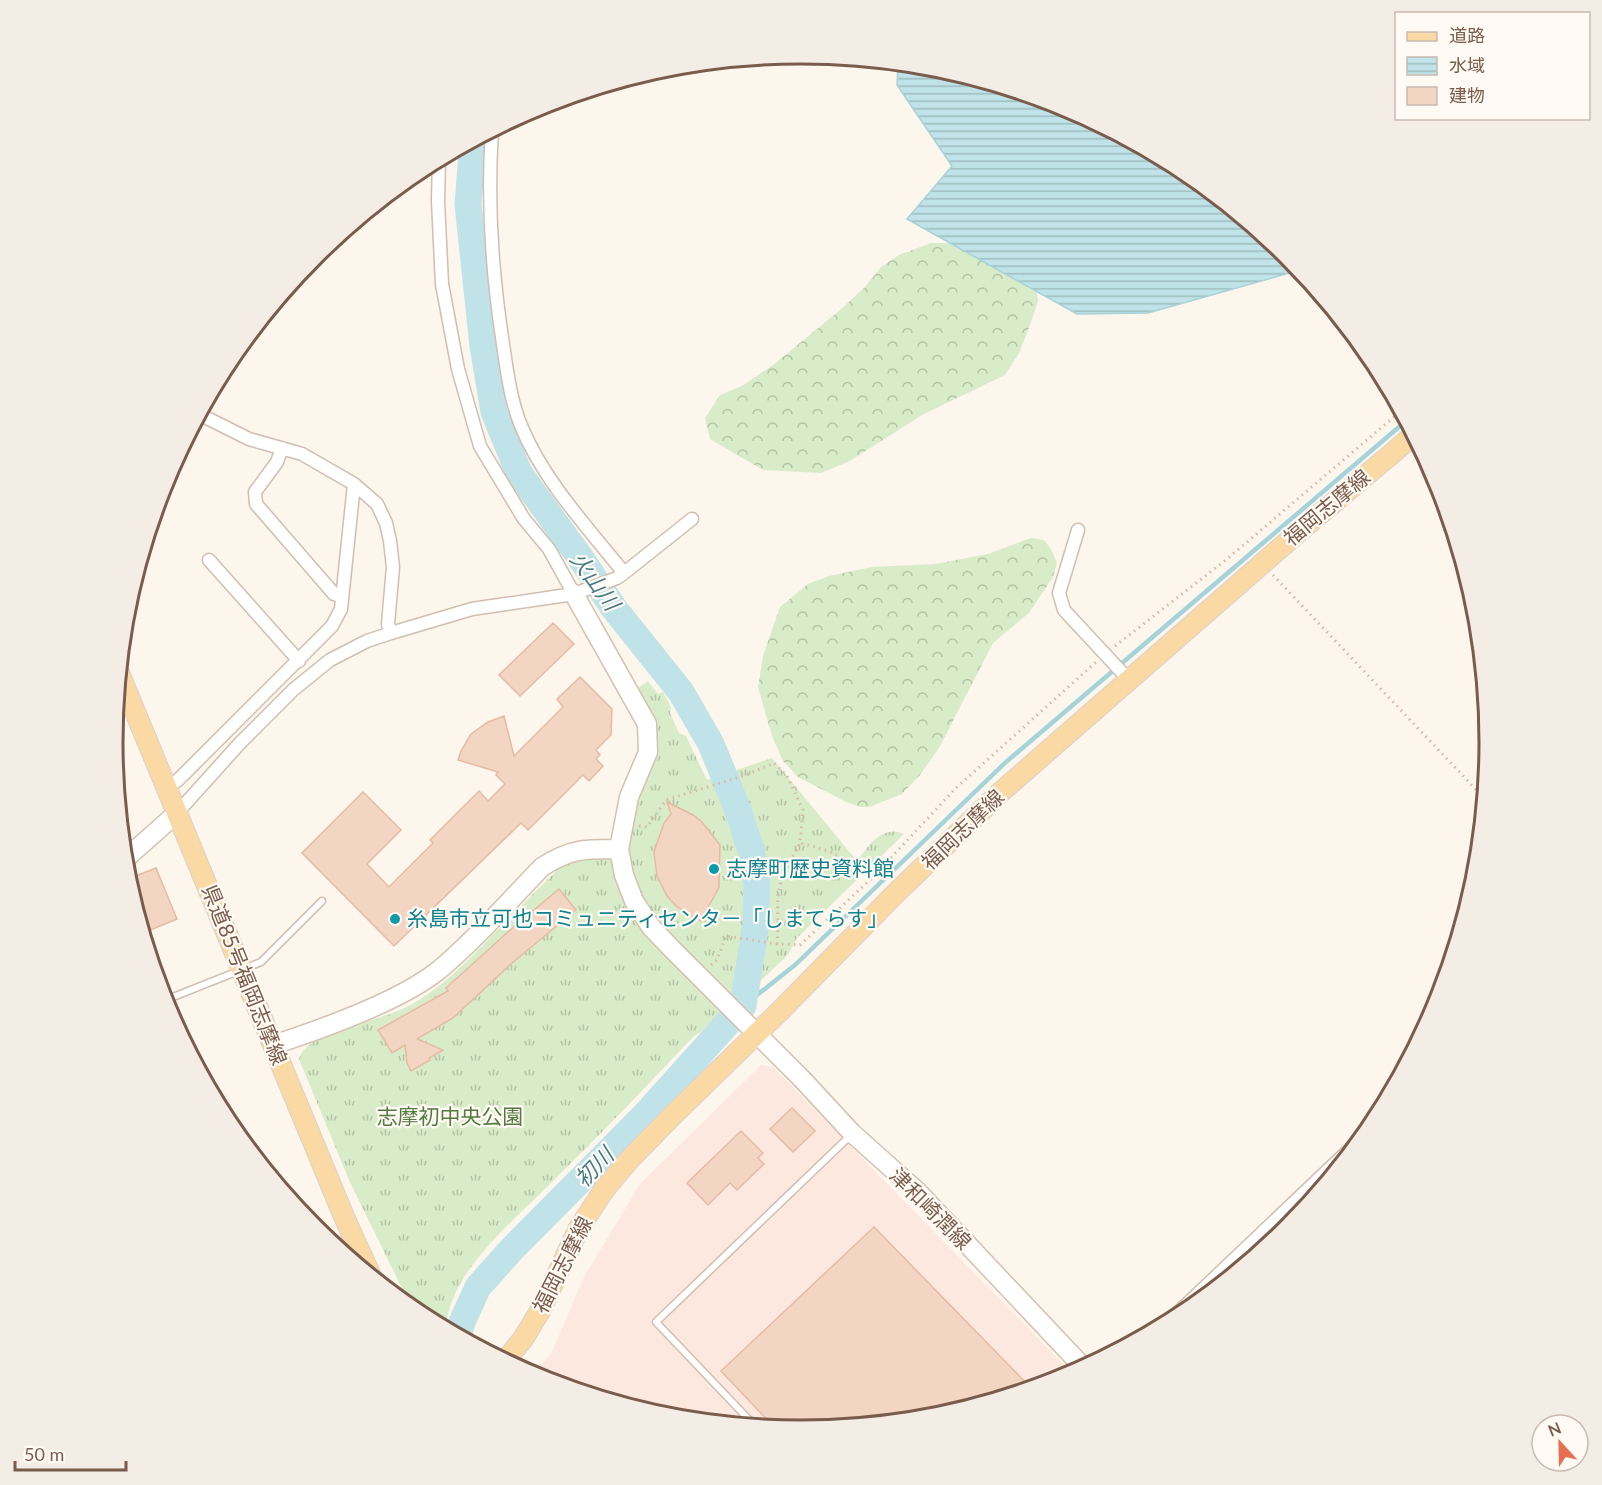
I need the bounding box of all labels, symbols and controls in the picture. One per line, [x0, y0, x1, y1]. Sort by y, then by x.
legend [1395, 12, 1590, 120]
text: 道路 [1449, 24, 1485, 46]
text: 水域 [1449, 54, 1485, 76]
text: 建物 [1449, 84, 1485, 106]
street label: 福岡志摩線 [1278, 464, 1374, 550]
water label: 火山川 [565, 546, 627, 617]
street label: 福岡志摩線 [916, 783, 1008, 874]
place label: 志摩町歴史資料館 [726, 855, 894, 880]
marker: 志摩町歴史資料館 [707, 862, 721, 876]
street label: 県道85号福岡志摩線 [198, 881, 293, 1068]
place label: 糸島市立可也コミュニティセンタ－「しまてらす」 [407, 905, 888, 930]
marker: 糸島市立可也コミュニティセンタ－「しまてらす」 [388, 912, 402, 926]
park label: 志摩初中央公園 [377, 1103, 524, 1128]
water label: 初川 [569, 1140, 620, 1192]
street label: 津和崎潤線 [885, 1162, 977, 1254]
street label: 福岡志摩線 [527, 1212, 597, 1317]
north arrow [1530, 1413, 1590, 1473]
text: N [1545, 1418, 1563, 1440]
scale bar [15, 1434, 126, 1472]
text: 50 m [24, 1443, 64, 1465]

